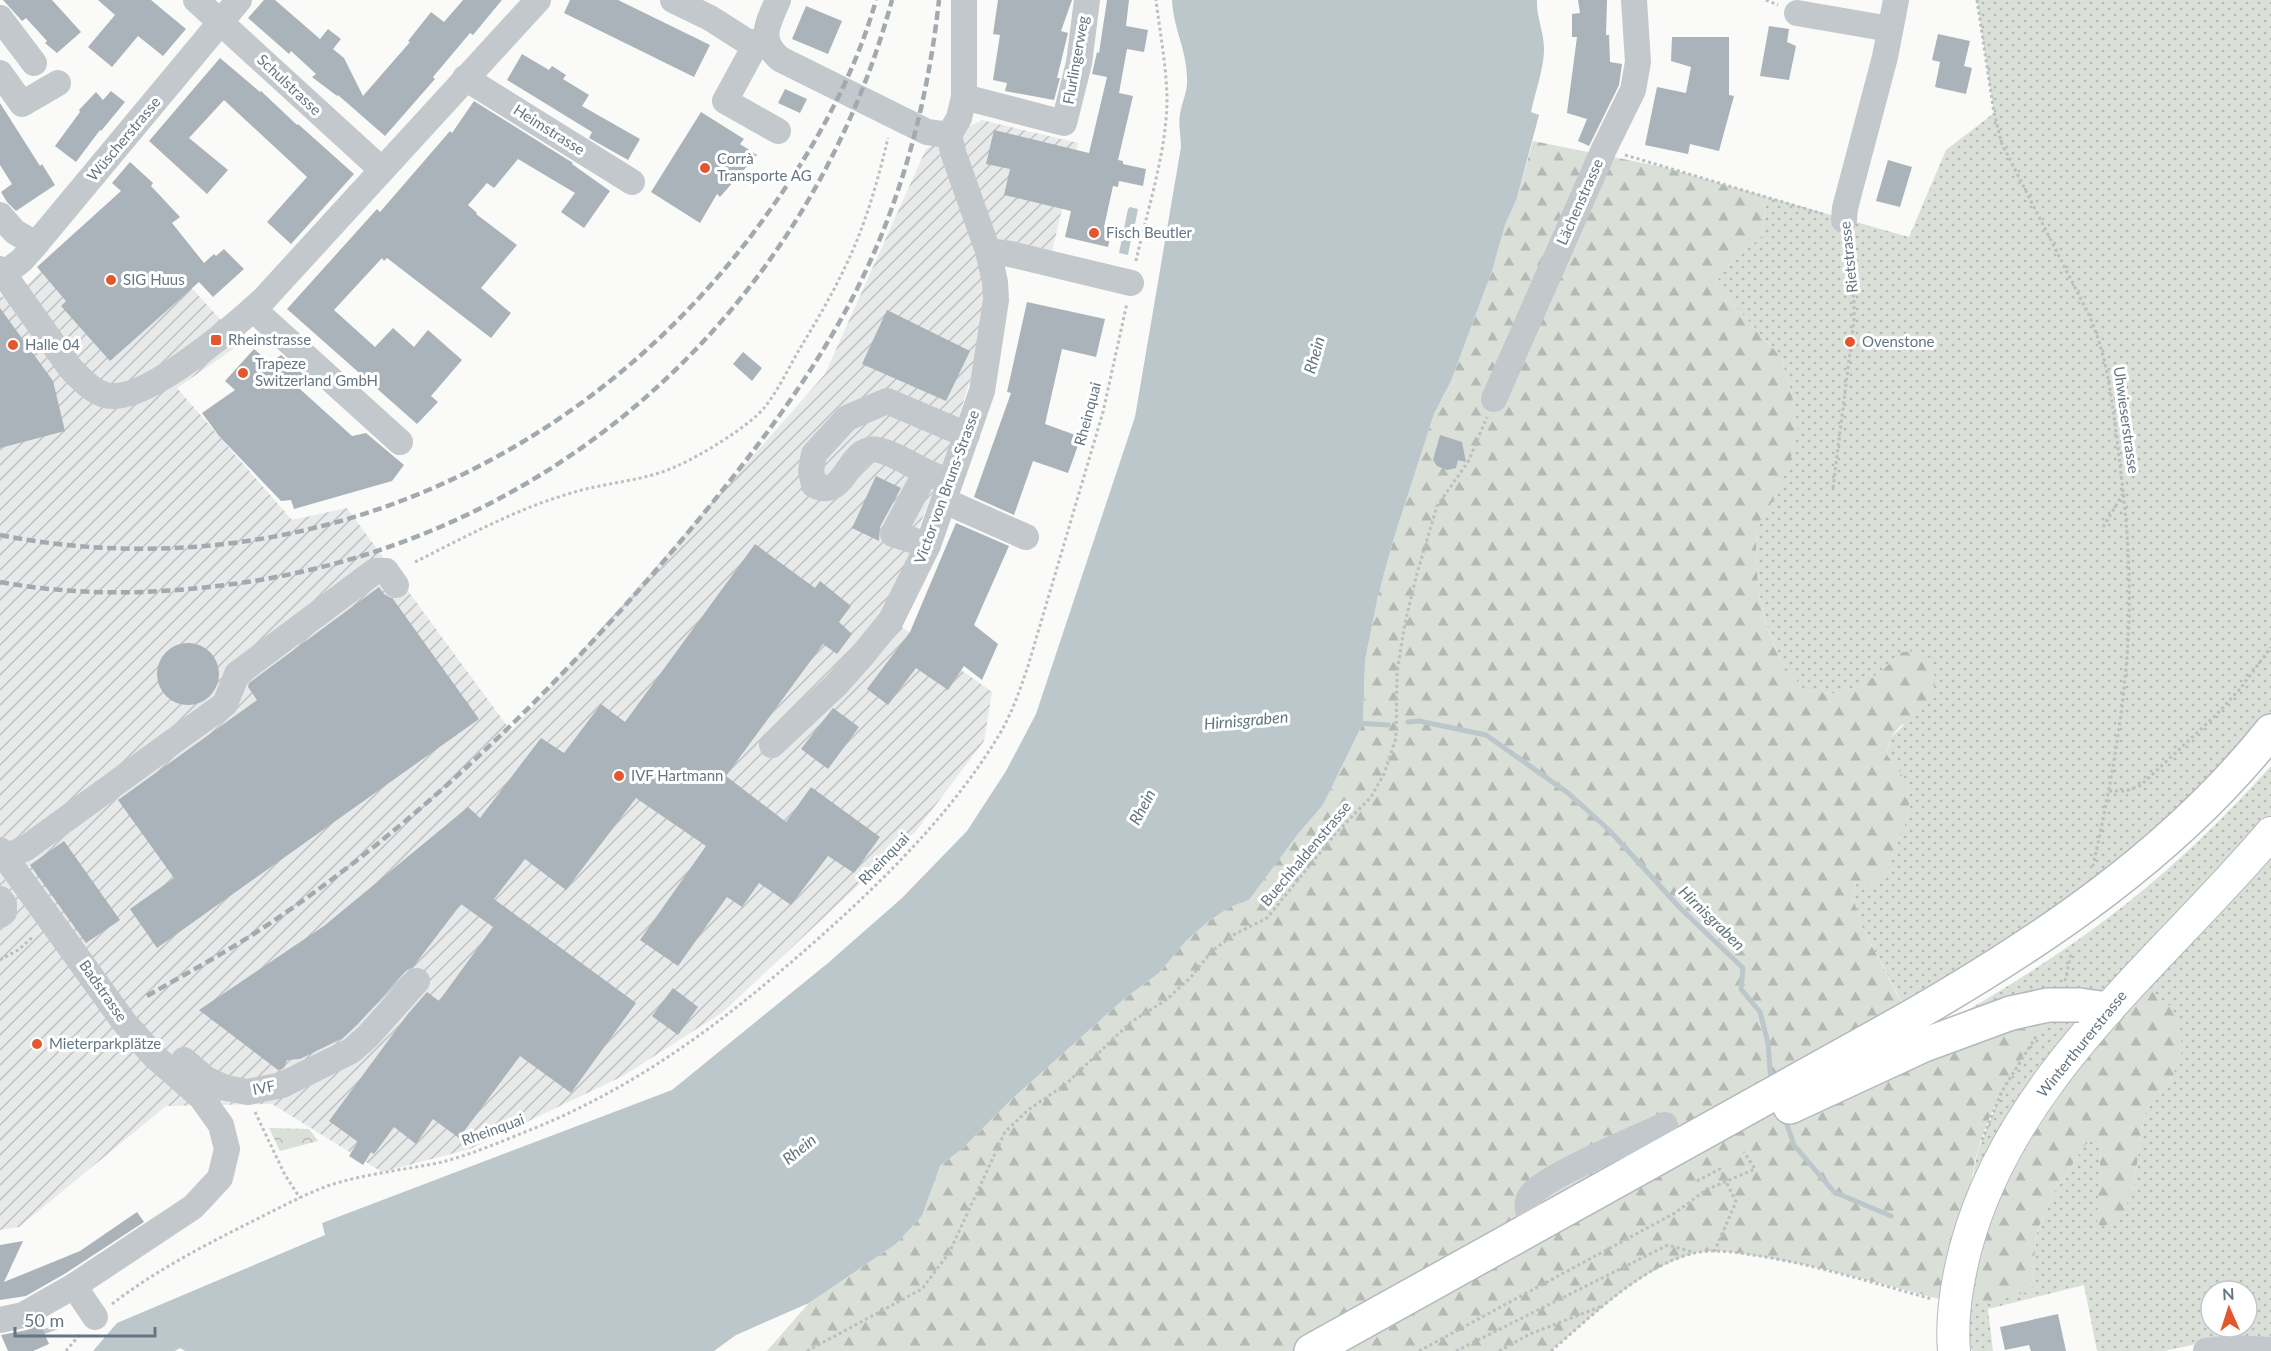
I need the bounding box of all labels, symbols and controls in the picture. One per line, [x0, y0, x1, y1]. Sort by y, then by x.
street label: Flurlingerweg [1058, 14, 1092, 106]
street label: Schulstrasse [254, 50, 326, 119]
street label: Wüscherstrasse [83, 93, 164, 184]
street label: Heimstrasse [511, 100, 589, 158]
place label: Corrà Transporte AG [717, 149, 812, 184]
street label: Lächenstrasse [1552, 156, 1606, 248]
marker: Corrà Transporte AG [698, 161, 712, 175]
street label: Rietstrasse [1835, 220, 1861, 294]
place label: Fisch Beutler [1106, 223, 1193, 241]
marker: Fisch Beutler [1087, 226, 1101, 240]
place label: SIG Huus [123, 270, 185, 288]
marker: SIG Huus [104, 273, 118, 287]
place label: Rheinstrasse [228, 330, 311, 348]
place label: Ovenstone [1862, 332, 1935, 350]
marker: Rheinstrasse [209, 333, 223, 347]
water label: Rhein [1299, 334, 1328, 376]
place label: Halle 04 [25, 335, 80, 353]
marker: Ovenstone [1843, 335, 1857, 349]
marker: Halle 04 [6, 338, 20, 352]
place label: Trapeze Switzerland GmbH [255, 354, 378, 389]
street label: Uhwieserstrasse [2111, 365, 2143, 475]
marker: Trapeze Switzerland GmbH [236, 366, 250, 380]
street label: Rheinquai [1070, 380, 1104, 448]
street label: Victor von Bruns-Strasse [910, 407, 982, 566]
water label: Hirnisgraben [1203, 706, 1289, 733]
place label: IVF Hartmann [631, 766, 723, 784]
marker: IVF Hartmann [612, 769, 626, 783]
water label: Rhein [1124, 786, 1159, 828]
street label: Buechhaldenstrasse [1256, 797, 1354, 909]
street label: Rheinquai [854, 829, 912, 888]
water label: Hirnisgraben [1675, 881, 1749, 954]
street label: Badstrasse [76, 956, 132, 1025]
street label: Winterthurerstrasse [2033, 986, 2130, 1100]
place label: Mieterparkplätze [49, 1034, 161, 1052]
marker: Mieterparkplätze [30, 1037, 44, 1051]
street label: IVF [251, 1076, 277, 1098]
street label: Rheinquai [459, 1109, 526, 1149]
water label: Rhein [778, 1129, 819, 1168]
north arrow [2199, 1279, 2259, 1339]
text: N [2222, 1284, 2235, 1303]
scale bar [15, 1300, 154, 1338]
text: 50 m [24, 1309, 64, 1331]

